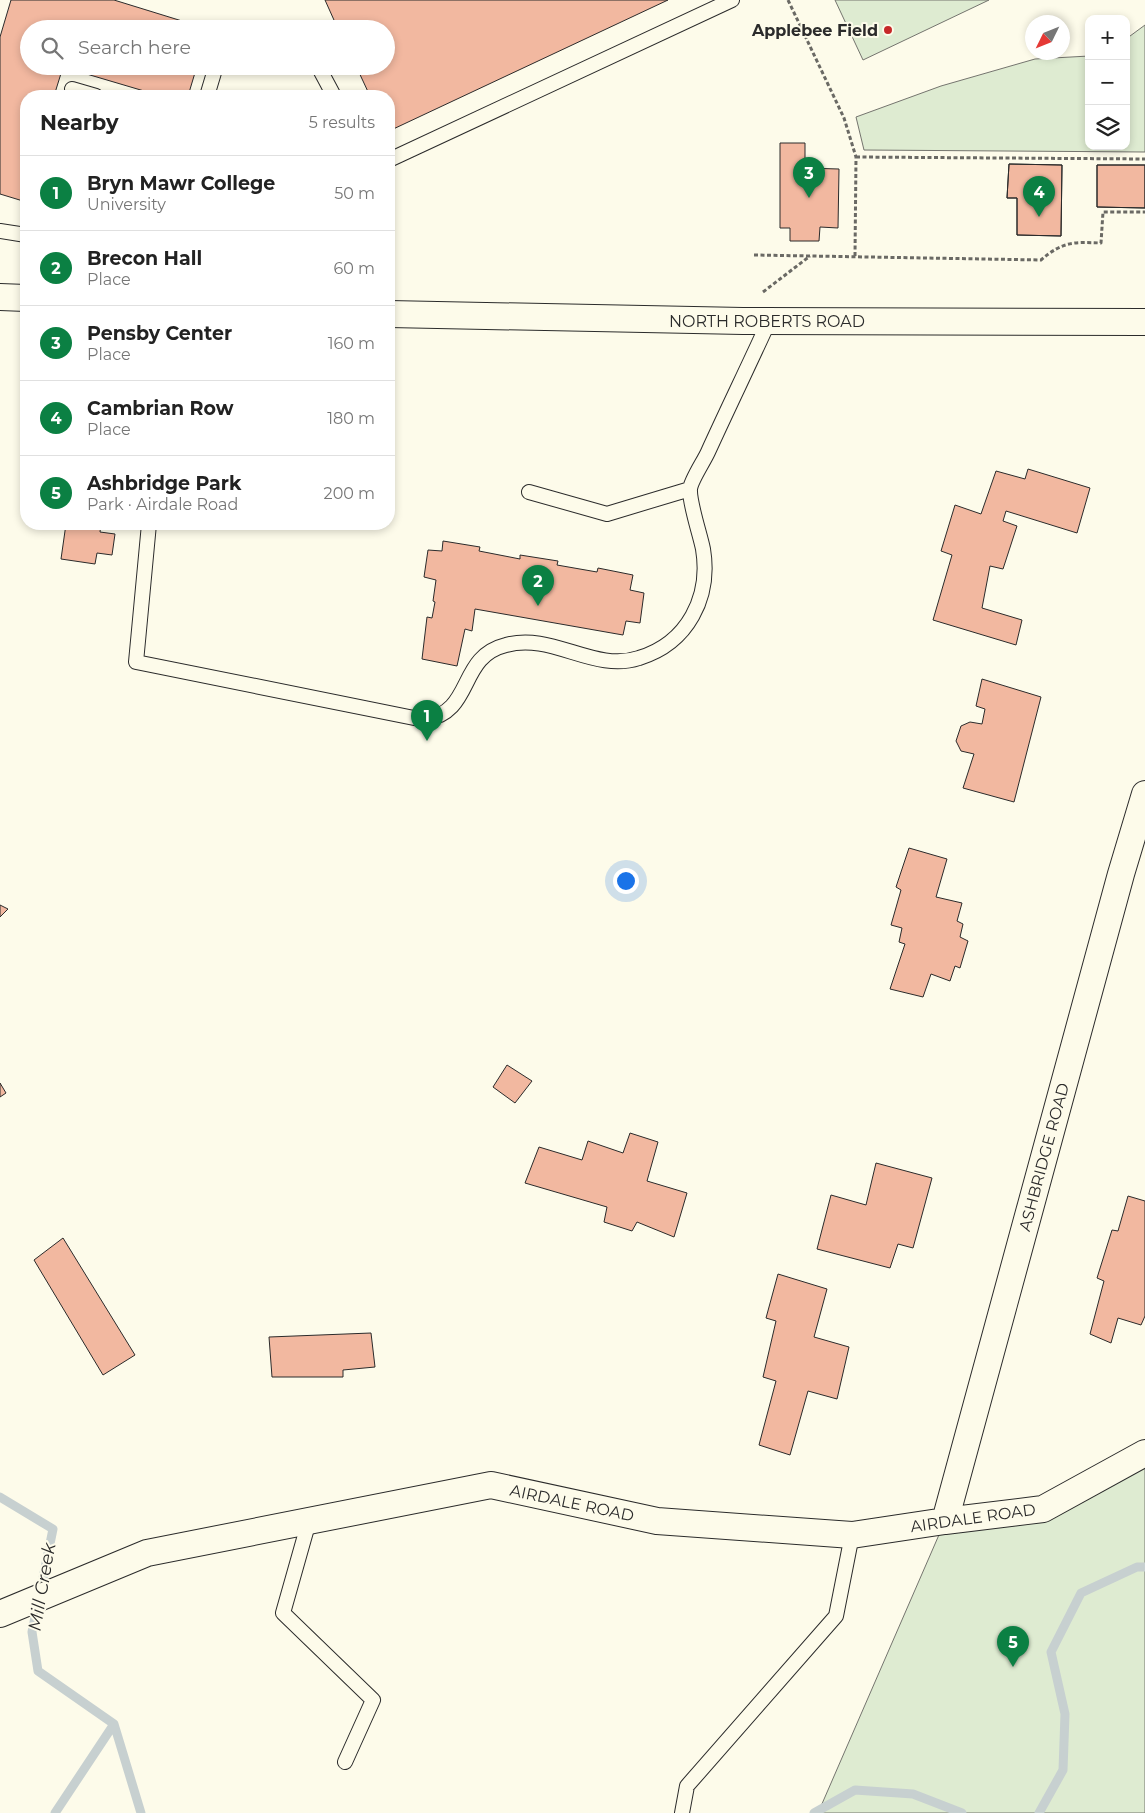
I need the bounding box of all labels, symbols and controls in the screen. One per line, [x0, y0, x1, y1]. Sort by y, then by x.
north arrow [1025, 15, 1070, 60]
map controls [1085, 15, 1130, 150]
button: + [1085, 15, 1130, 60]
search box [20, 20, 395, 75]
place label: Applebee Field [751, 21, 878, 40]
marker: Applebee Field [882, 24, 894, 36]
icon: search [38, 34, 66, 62]
text: Search here [78, 36, 191, 59]
button: − [1085, 60, 1130, 105]
button: layers [1085, 105, 1130, 150]
text: Nearby [40, 110, 119, 135]
text: 5 results [309, 113, 375, 132]
pin: 3 [793, 157, 825, 198]
text: Bryn Mawr College [87, 172, 275, 195]
pin: 4 [1023, 176, 1055, 217]
text: 1 [53, 184, 59, 203]
text: 50 m [334, 184, 375, 203]
text: University [87, 195, 166, 214]
text: Brecon Hall [87, 247, 202, 270]
text: 2 [51, 259, 61, 278]
text: 60 m [333, 259, 375, 278]
text: Place [87, 270, 131, 289]
street label: NORTH ROBERTS ROAD [669, 312, 865, 331]
text: Pensby Center [87, 322, 232, 345]
text: 3 [51, 334, 61, 353]
text: 160 m [328, 334, 375, 353]
text: Place [87, 345, 131, 364]
text: Cambrian Row [87, 397, 233, 420]
text: 4 [50, 409, 62, 428]
text: 180 m [327, 409, 375, 428]
text: Place [87, 420, 131, 439]
text: Ashbridge Park [87, 472, 241, 495]
text: 5 [51, 484, 61, 503]
text: 200 m [324, 484, 375, 503]
text: Park · Airdale Road [87, 495, 238, 514]
pin: 2 [522, 565, 554, 606]
pin: 1 [411, 700, 443, 741]
your location [613, 868, 639, 894]
street label: ASHBRIDGE ROAD [1015, 1081, 1073, 1233]
street label: AIRDALE ROAD [508, 1481, 636, 1525]
street label: AIRDALE ROAD [909, 1500, 1037, 1536]
water label: Mill Creek [23, 1540, 61, 1633]
pin: 5 [997, 1626, 1029, 1667]

